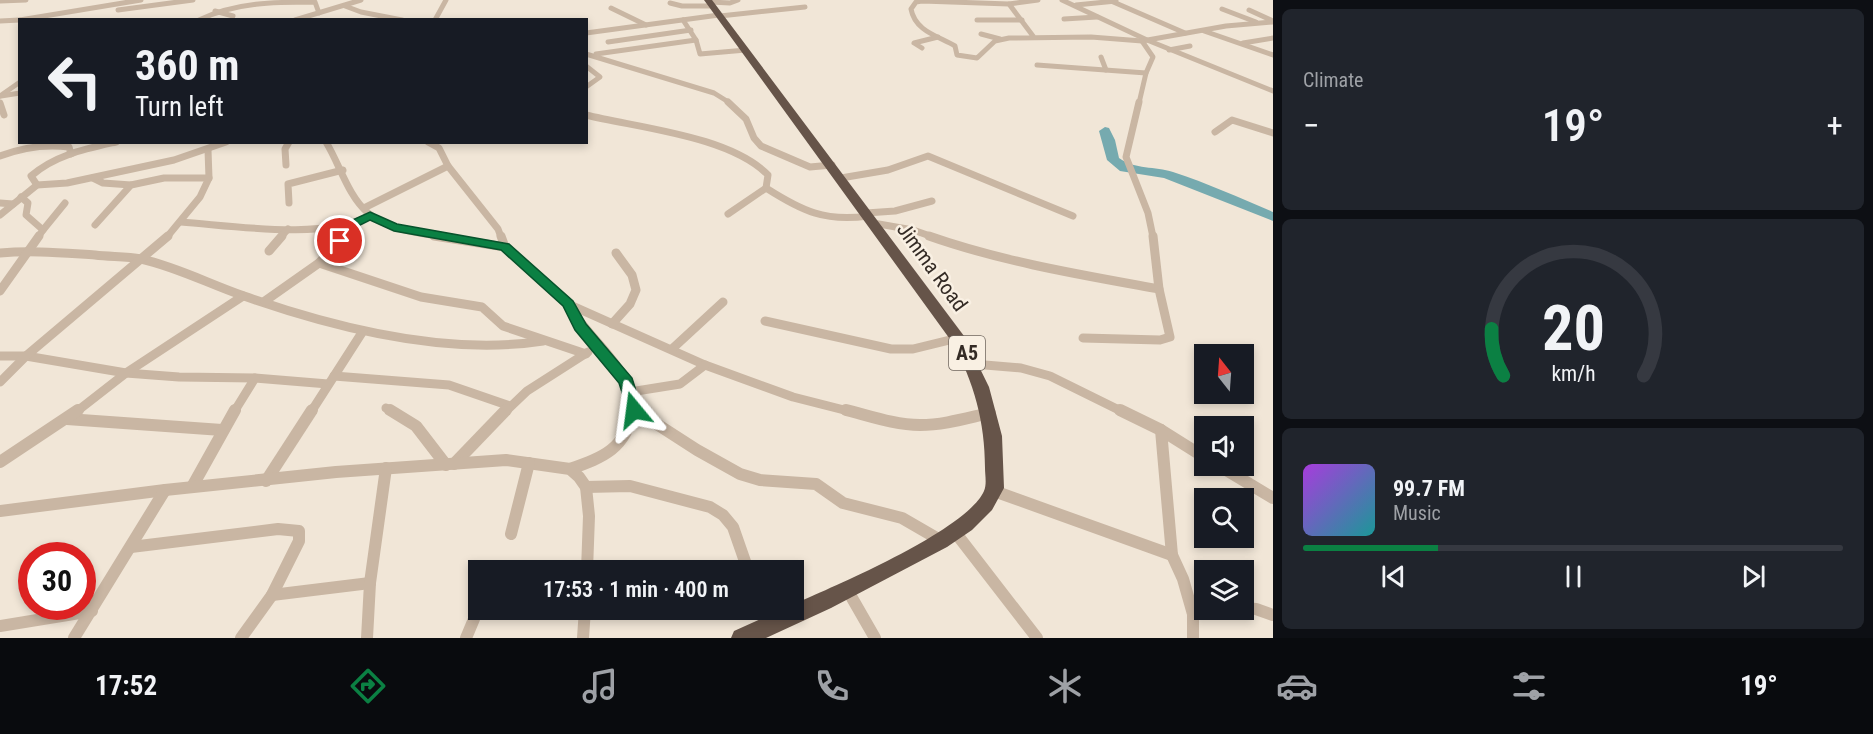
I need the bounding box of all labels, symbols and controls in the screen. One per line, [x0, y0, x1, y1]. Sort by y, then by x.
text: 360 m [135, 41, 240, 90]
icon: left [36, 42, 114, 120]
text: Climate [1303, 68, 1363, 92]
text: Turn left [135, 91, 224, 123]
text: 19° [1542, 99, 1604, 152]
text: − [1303, 106, 1320, 145]
text: + [1827, 106, 1843, 145]
pin [314, 215, 365, 266]
street label: Jimma Road [892, 218, 972, 316]
icon: arrive [323, 224, 356, 257]
text: 20 [1541, 292, 1605, 365]
road number: A5 [949, 336, 985, 370]
north arrow [1194, 344, 1254, 404]
map controls [1194, 344, 1254, 620]
text: km/h [1551, 361, 1595, 386]
position arrow [602, 378, 666, 442]
button: sound [1194, 416, 1254, 476]
text: 99.7 FM [1393, 476, 1465, 501]
button: search [1194, 488, 1254, 548]
text: Music [1393, 501, 1441, 525]
speed limit sign: 30 [18, 542, 96, 620]
button: layers [1194, 560, 1254, 620]
icon: previous [1377, 560, 1410, 593]
icon: pause [1557, 560, 1590, 593]
icon: next [1737, 560, 1770, 593]
text: 17:53 · 1 min · 400 m [543, 577, 729, 602]
icon: directions [347, 665, 389, 707]
icon: music [579, 665, 621, 707]
icon: phone [811, 665, 853, 707]
icon: climate [1044, 665, 1086, 707]
icon: car [1276, 665, 1318, 707]
icon: filters [1508, 665, 1550, 707]
text: 17:52 [95, 670, 157, 702]
text: 19° [1740, 670, 1778, 702]

